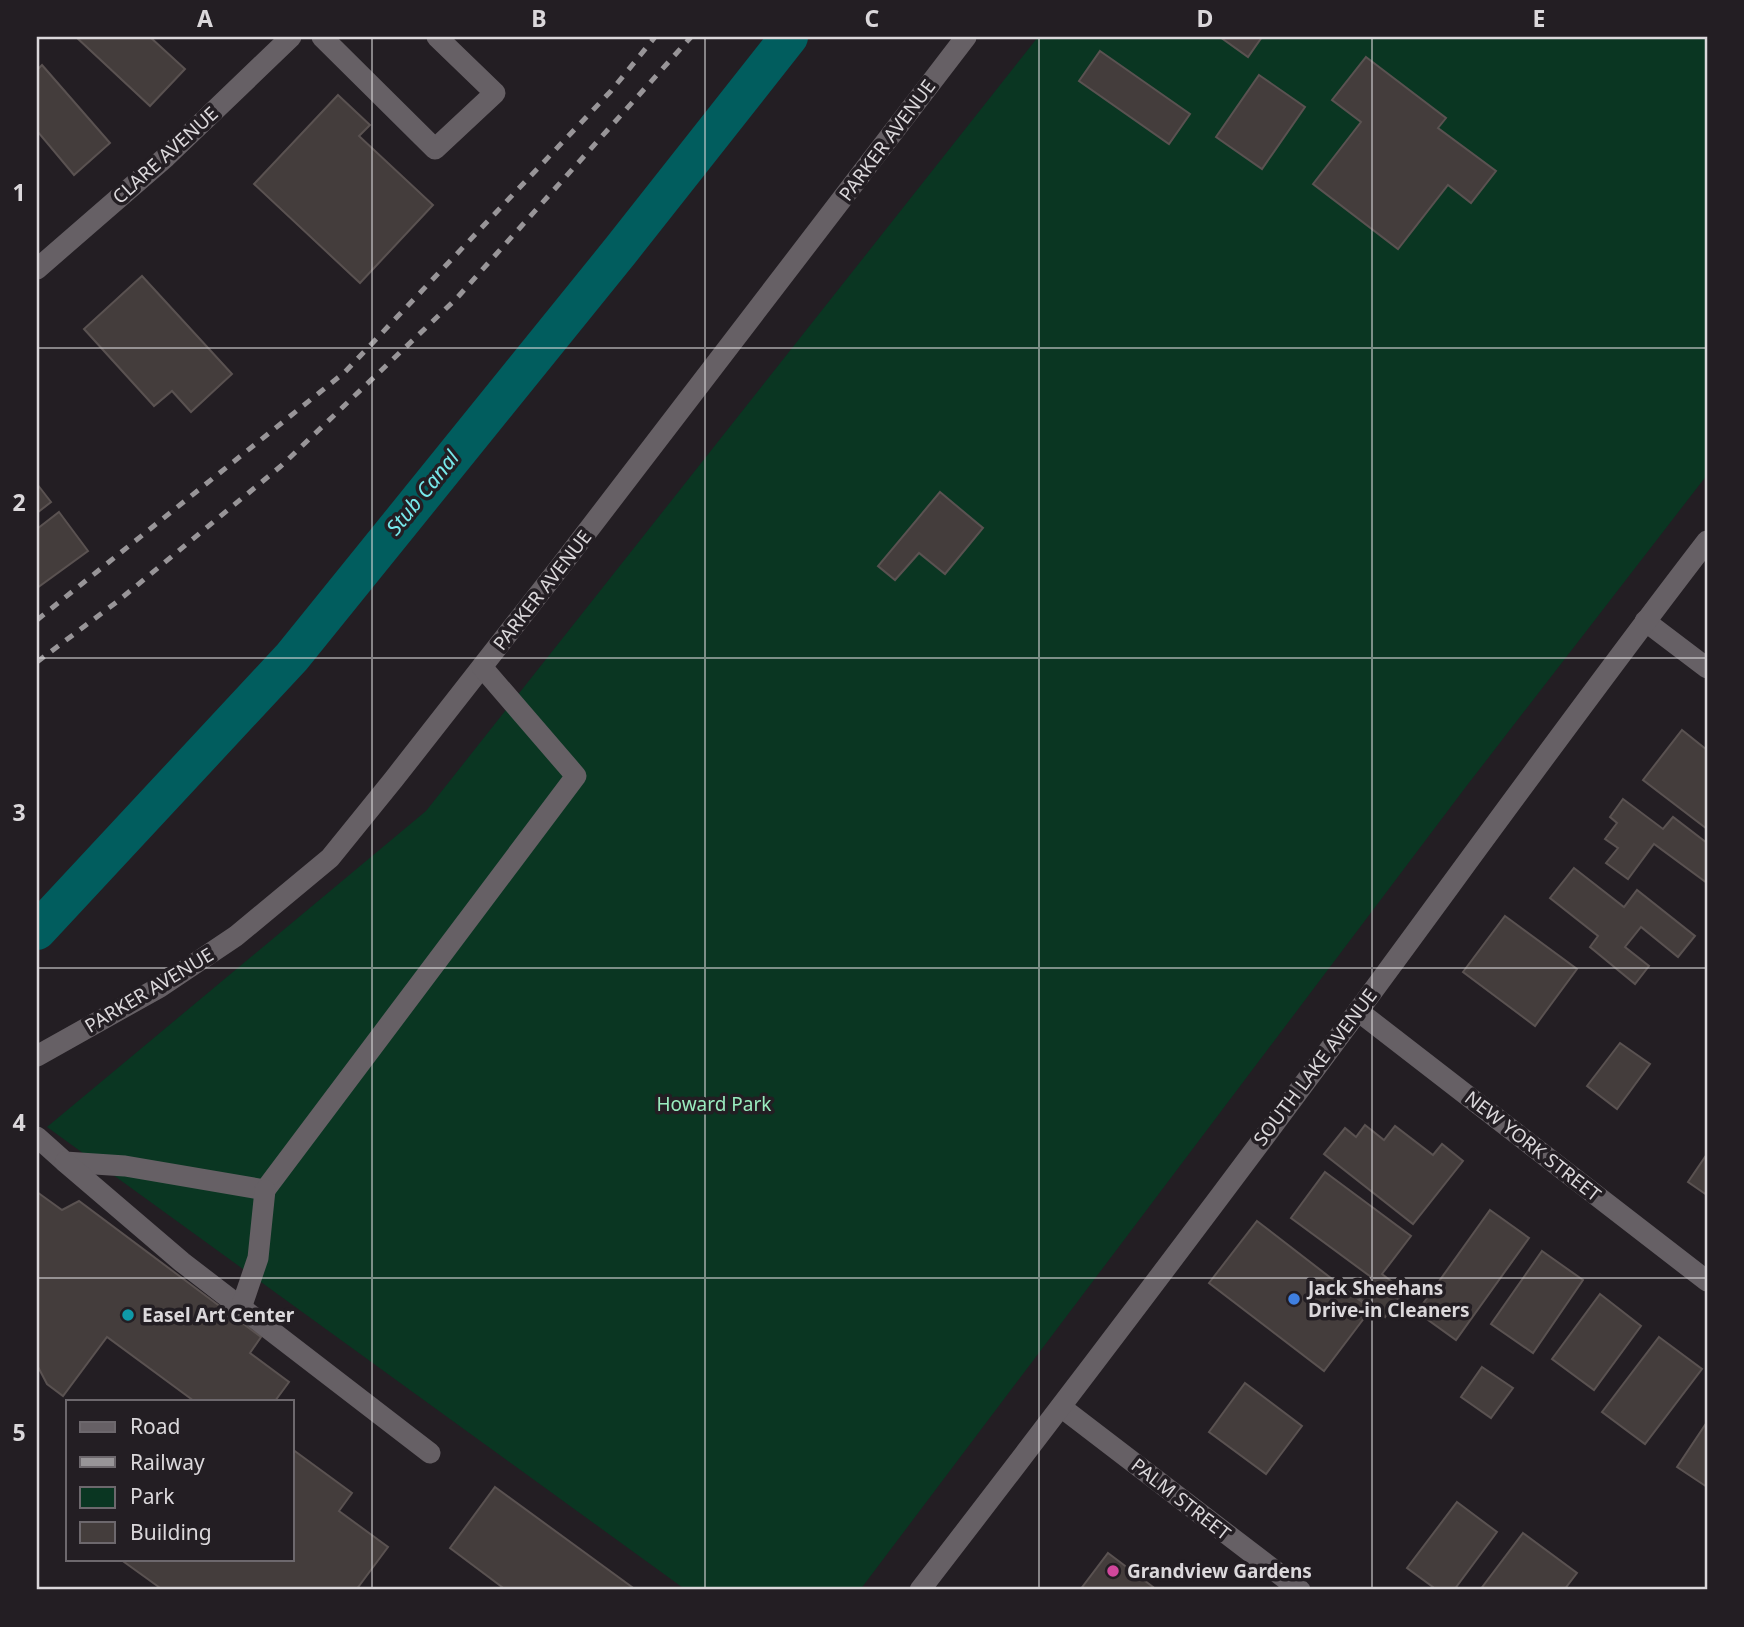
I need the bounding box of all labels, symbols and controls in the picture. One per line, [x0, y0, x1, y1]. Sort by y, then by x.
text: A [197, 2, 213, 34]
text: B [531, 2, 547, 34]
text: C [865, 2, 880, 34]
text: D [1197, 2, 1213, 34]
text: E [1533, 2, 1545, 34]
street label: PARKER AVENUE [833, 74, 941, 206]
street label: CLARE AVENUE [107, 101, 223, 209]
text: 1 [12, 176, 26, 208]
water label: Stub Canal [380, 444, 465, 540]
text: 2 [12, 486, 26, 518]
street label: PARKER AVENUE [487, 525, 597, 655]
text: 3 [12, 796, 26, 828]
street label: PARKER AVENUE [80, 941, 218, 1039]
street label: SOUTH LAKE AVENUE [1247, 983, 1383, 1151]
street label: NEW YORK STREET [1460, 1085, 1607, 1208]
park label: Howard Park [656, 1091, 772, 1117]
text: 4 [12, 1106, 26, 1138]
place label: Jack Sheehans Drive-in Cleaners [1306, 1275, 1470, 1323]
marker: Jack Sheehans Drive-in Cleaners [1286, 1291, 1302, 1307]
place label: Easel Art Center [142, 1302, 295, 1328]
marker: Easel Art Center [120, 1307, 136, 1323]
legend [66, 1400, 294, 1560]
text: Road [130, 1412, 180, 1440]
text: 5 [12, 1416, 26, 1448]
text: Railway [130, 1448, 205, 1476]
street label: PALM STREET [1126, 1452, 1236, 1546]
text: Park [130, 1482, 175, 1510]
text: Building [130, 1518, 212, 1546]
place label: Grandview Gardens [1127, 1558, 1312, 1584]
marker: Grandview Gardens [1105, 1563, 1121, 1579]

